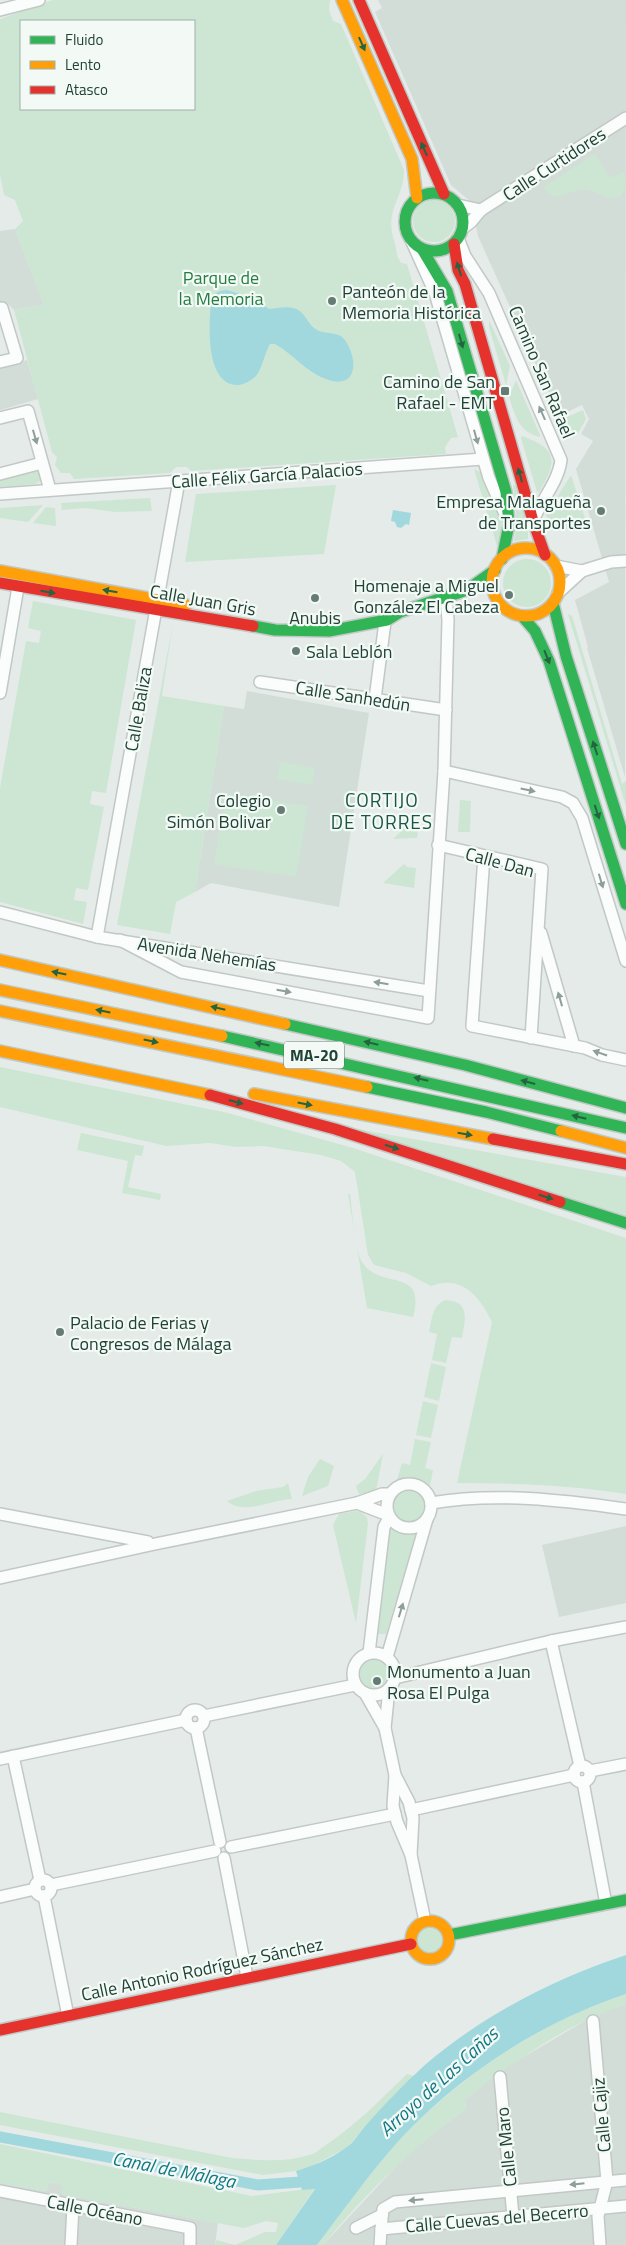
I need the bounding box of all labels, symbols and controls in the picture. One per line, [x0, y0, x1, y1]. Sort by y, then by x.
legend [20, 20, 195, 110]
text: Fluido [65, 28, 104, 51]
one-way arrow [359, 37, 367, 51]
text: Lento [65, 53, 101, 76]
text: Atasco [65, 78, 108, 101]
street label: Calle Curtidores [497, 120, 611, 208]
one-way arrow [419, 142, 427, 156]
one-way arrow [455, 261, 462, 276]
park label: Parque de la Memoria [179, 264, 264, 312]
place label: Panteón de la Memoria Histórica [342, 278, 481, 326]
marker: Panteón de la Memoria Histórica [326, 295, 338, 307]
street label: Camino San Rafael [502, 302, 582, 442]
one-way arrow [458, 333, 466, 348]
place label: Camino de San Rafael - EMT [383, 368, 496, 416]
marker: Camino de San Rafael - EMT [499, 385, 511, 397]
one-way arrow [538, 406, 546, 420]
one-way arrow [31, 430, 39, 445]
one-way arrow [473, 430, 481, 445]
street label: Calle Félix García Palacios [170, 455, 364, 495]
one-way arrow [515, 467, 523, 482]
place label: Empresa Malagueña de Transportes [436, 488, 591, 536]
marker: Empresa Malagueña de Transportes [595, 505, 607, 517]
place label: Homenaje a Miguel González El Cabeza [353, 572, 499, 620]
street label: Calle Juan Gris [148, 577, 258, 623]
one-way arrow [102, 586, 118, 594]
one-way arrow [40, 588, 56, 596]
marker: Homenaje a Miguel González El Cabeza [503, 589, 515, 601]
marker: Anubis [309, 592, 321, 604]
place label: Anubis [289, 604, 341, 631]
place label: Sala Leblón [306, 638, 392, 665]
marker: Sala Leblón [290, 645, 302, 657]
one-way arrow [543, 650, 551, 664]
street label: Calle Baliza [117, 665, 159, 753]
street label: Calle Sanhedún [294, 674, 412, 718]
one-way arrow [591, 740, 599, 755]
district label: CORTIJO DE TORRES [331, 785, 433, 836]
place label: Colegio Simón Bolivar [167, 787, 271, 835]
one-way arrow [520, 787, 536, 795]
marker: Colegio Simón Bolivar [275, 804, 287, 816]
one-way arrow [593, 804, 601, 819]
street label: Calle Dan [462, 840, 538, 884]
one-way arrow [598, 874, 606, 889]
street label: Avenida Nehemías [136, 930, 278, 978]
one-way arrow [51, 968, 67, 976]
one-way arrow [373, 978, 389, 986]
one-way arrow [276, 988, 292, 996]
one-way arrow [556, 991, 564, 1006]
one-way arrow [210, 1004, 225, 1012]
one-way arrow [95, 1007, 110, 1015]
one-way arrow [143, 1037, 158, 1045]
one-way arrow [363, 1039, 378, 1047]
one-way arrow [254, 1040, 269, 1048]
road number: MA-20 [284, 1042, 344, 1068]
one-way arrow [592, 1049, 607, 1057]
one-way arrow [413, 1075, 428, 1083]
one-way arrow [521, 1078, 536, 1086]
one-way arrow [228, 1098, 243, 1106]
one-way arrow [297, 1100, 313, 1108]
one-way arrow [571, 1112, 586, 1120]
one-way arrow [457, 1130, 473, 1138]
one-way arrow [385, 1143, 400, 1151]
one-way arrow [539, 1194, 554, 1201]
place label: Palacio de Ferias y Congresos de Málaga [70, 1309, 232, 1357]
marker: Palacio de Ferias y Congresos de Málaga [54, 1326, 66, 1338]
one-way arrow [397, 1603, 405, 1618]
place label: Monumento a Juan Rosa El Pulga [387, 1658, 531, 1706]
marker: Monumento a Juan Rosa El Pulga [371, 1675, 383, 1687]
street label: Calle Antonio Rodríguez Sánchez [78, 1930, 326, 2008]
water label: Arroyo de Las Cañas [372, 2018, 505, 2143]
street label: Calle Cajiz [584, 2076, 618, 2154]
street label: Calle Maro [488, 2106, 524, 2188]
water label: Canal de Málaga [110, 2143, 239, 2195]
one-way arrow [569, 2180, 585, 2188]
street label: Calle Océano [45, 2187, 145, 2233]
one-way arrow [407, 2196, 423, 2204]
street label: Calle Cuevas del Becerro [404, 2197, 590, 2239]

